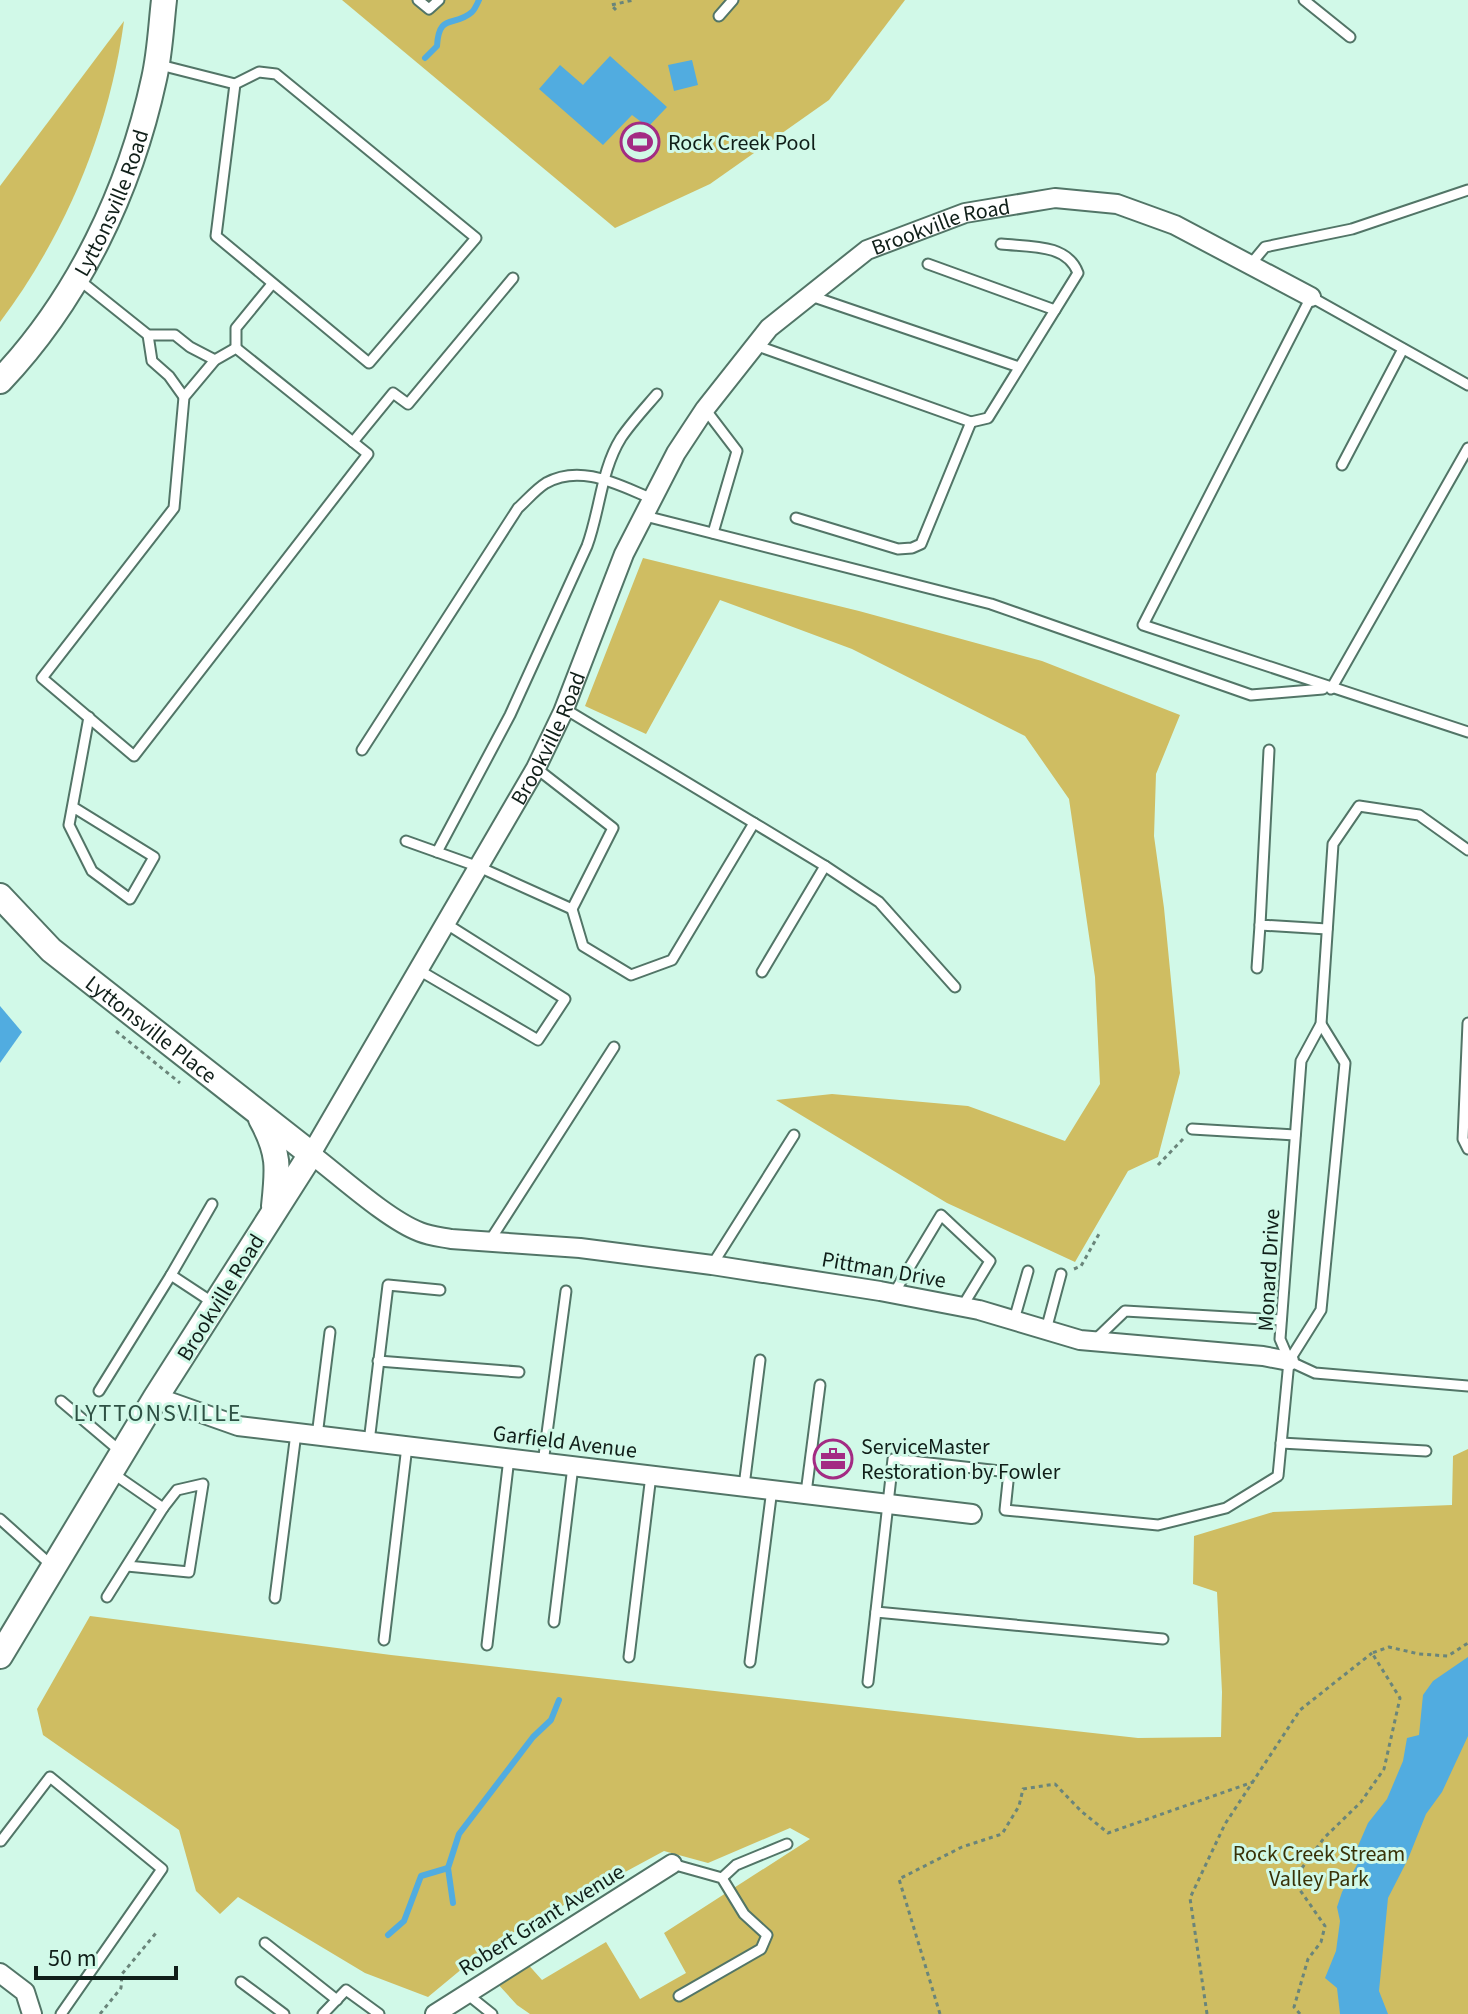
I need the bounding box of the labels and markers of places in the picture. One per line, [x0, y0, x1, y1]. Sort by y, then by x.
sports icon: Rock Creek Pool [619, 121, 661, 163]
place label: Rock Creek Pool [668, 127, 816, 159]
place label: ServiceMaster Restoration by Fowler [861, 1431, 1061, 1488]
office icon: ServiceMaster Restoration by Fowler [812, 1438, 854, 1480]

